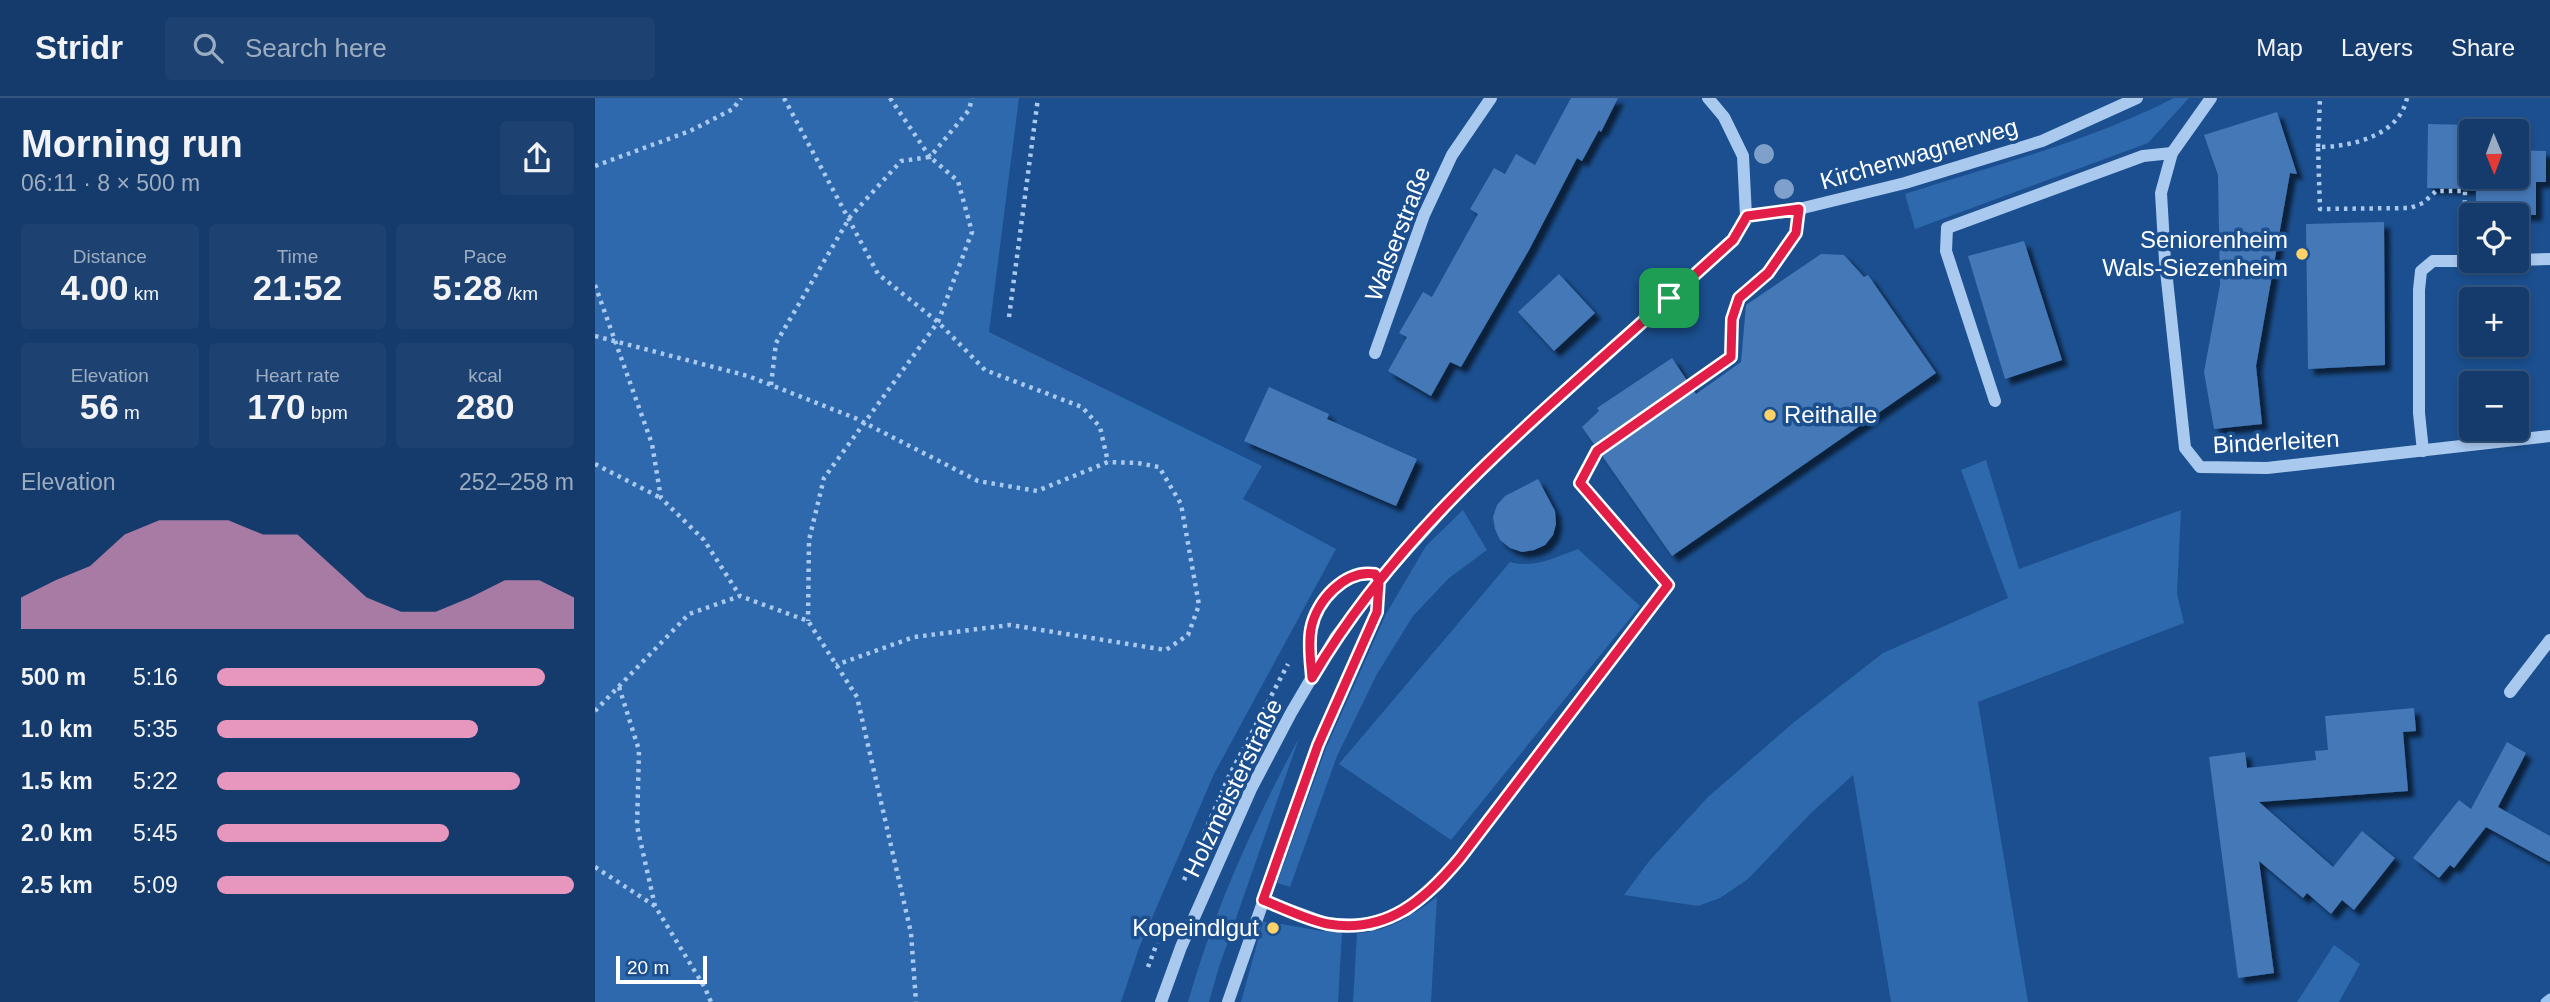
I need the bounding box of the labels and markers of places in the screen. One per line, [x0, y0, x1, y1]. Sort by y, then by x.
place label: Seniorenheim Wals-Siezenheim [2102, 226, 2288, 281]
marker: Seniorenheim Wals-Siezenheim [2294, 246, 2310, 262]
pin [1639, 268, 1699, 328]
place label: Reithalle [1784, 401, 1877, 428]
marker: Reithalle [1762, 407, 1778, 423]
place label: Kopeindlgut [1132, 914, 1259, 941]
marker: Kopeindlgut [1265, 920, 1281, 936]

